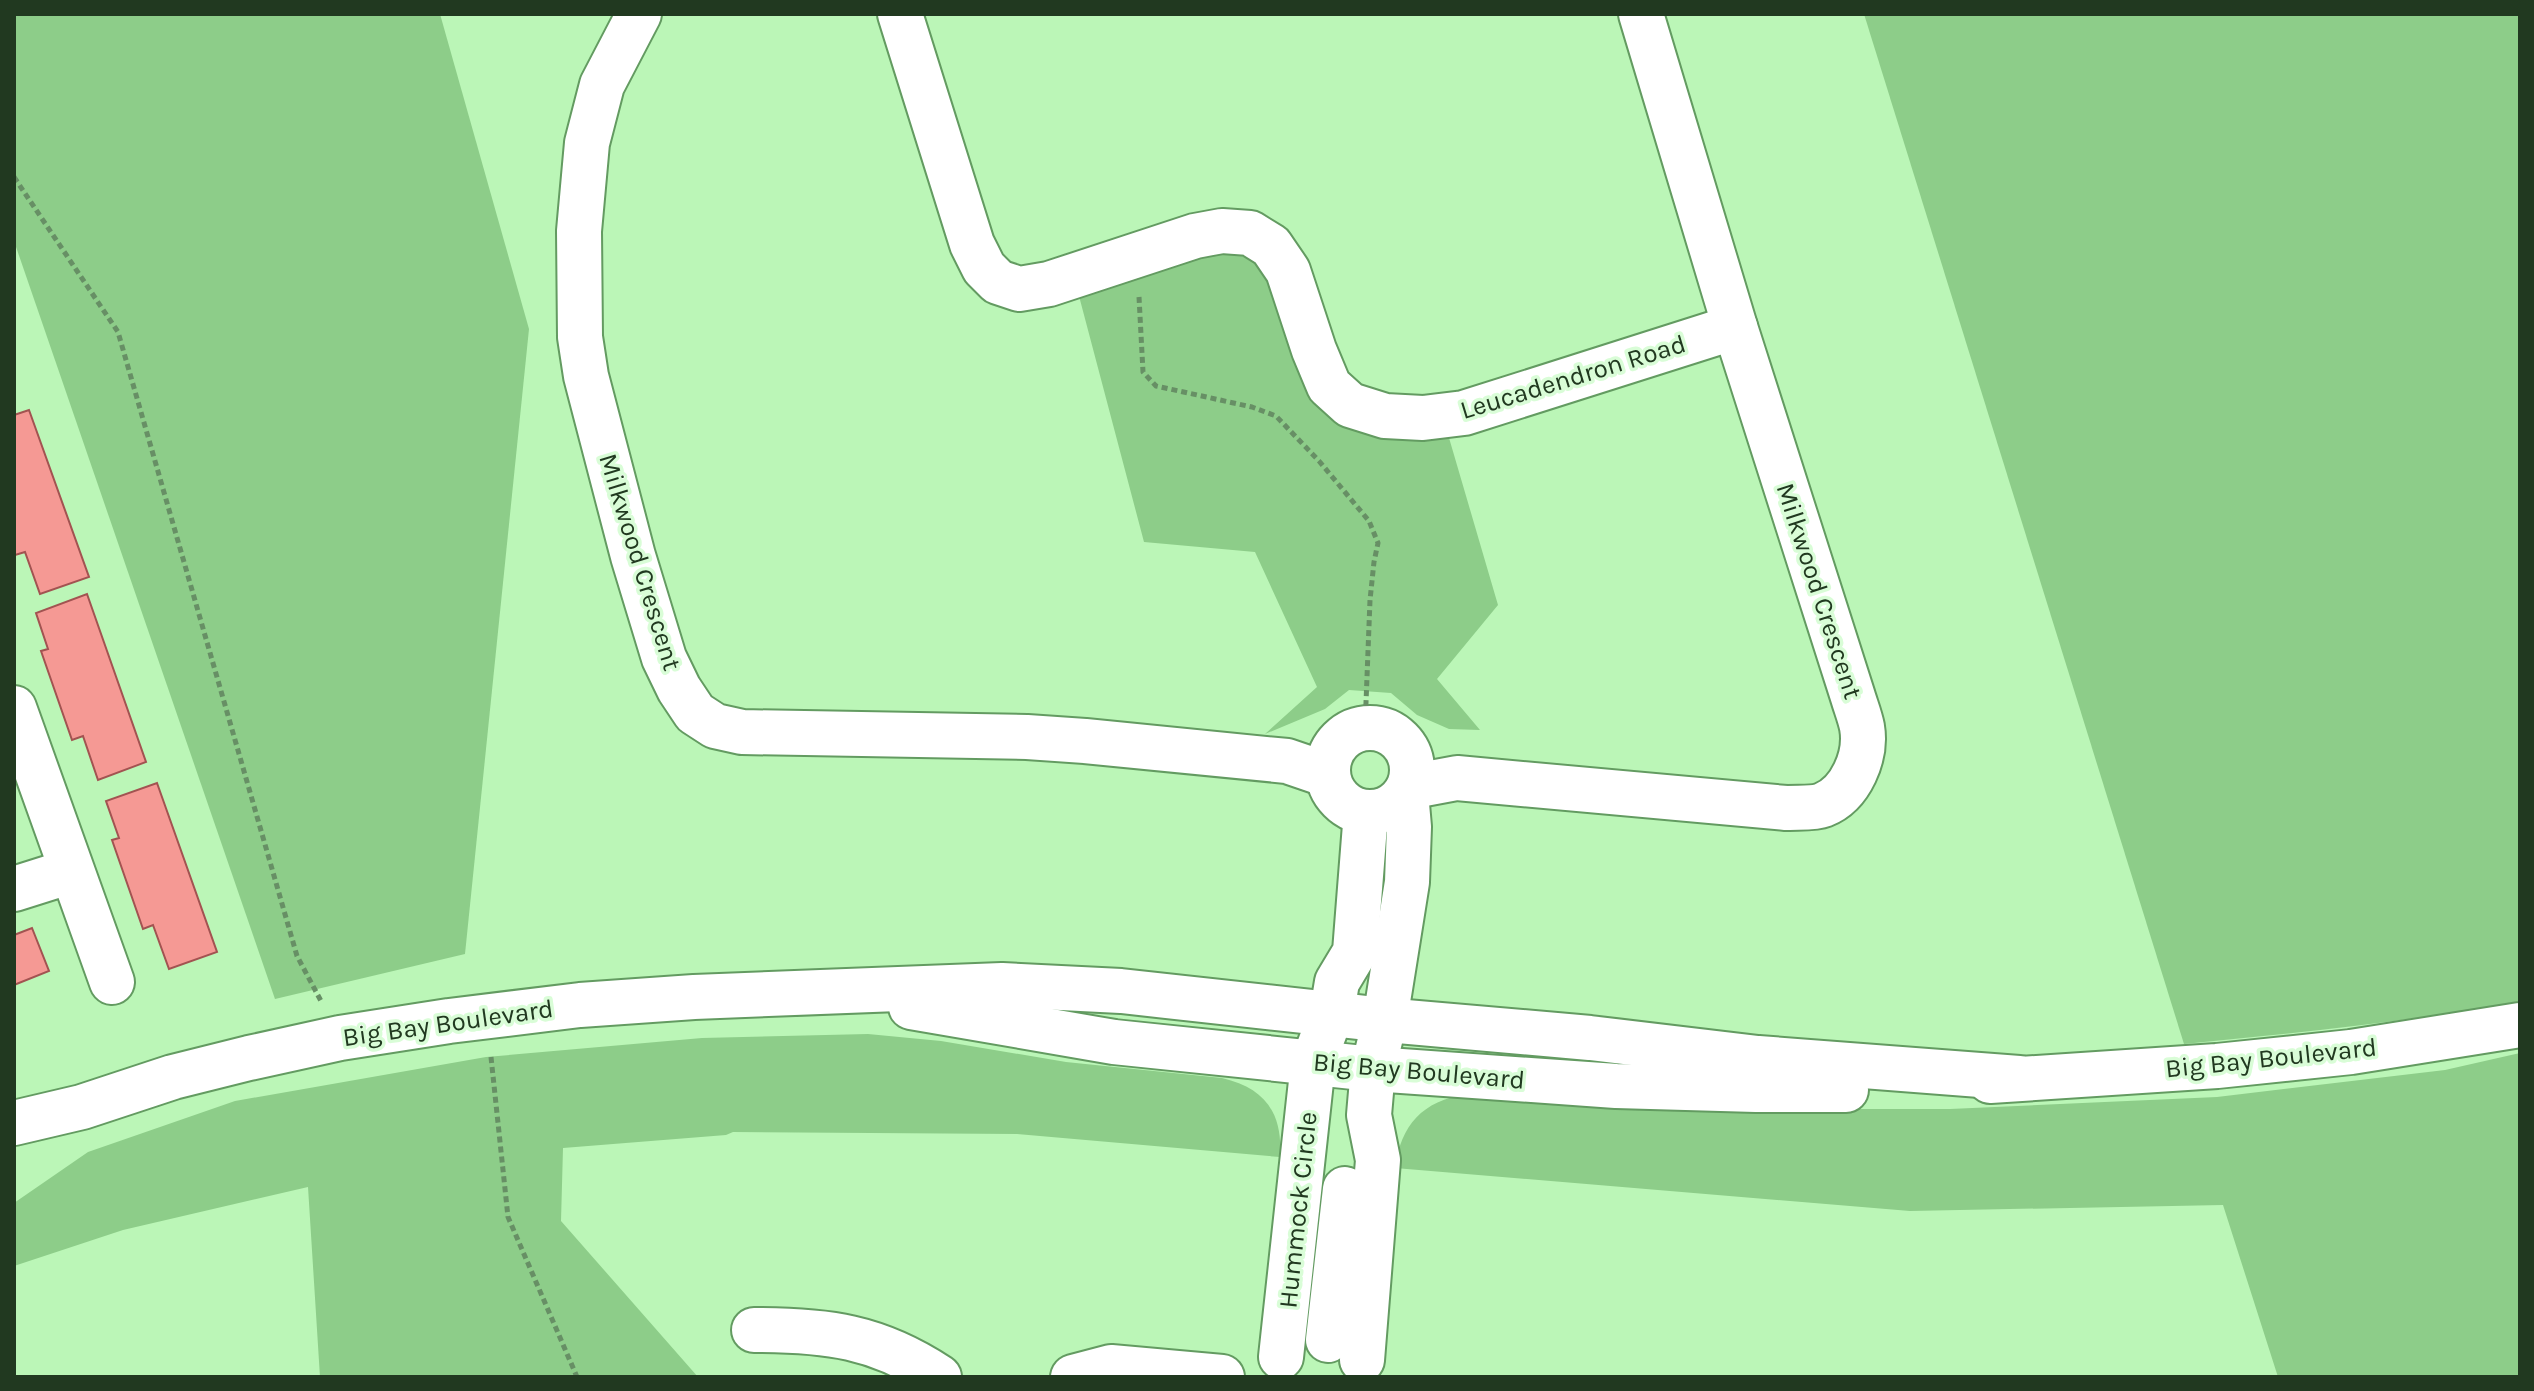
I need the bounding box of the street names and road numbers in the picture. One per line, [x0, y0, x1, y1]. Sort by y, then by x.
street label: Leucadendron Road [1457, 328, 1689, 426]
street label: Milkwood Crescent [592, 450, 688, 674]
street label: Milkwood Crescent [1769, 479, 1869, 703]
street label: Big Bay Boulevard [341, 993, 555, 1053]
street label: Big Bay Boulevard [2164, 1031, 2378, 1085]
street label: Big Bay Boulevard [1312, 1046, 1526, 1096]
street label: Hummock Circle [1272, 1110, 1324, 1310]

